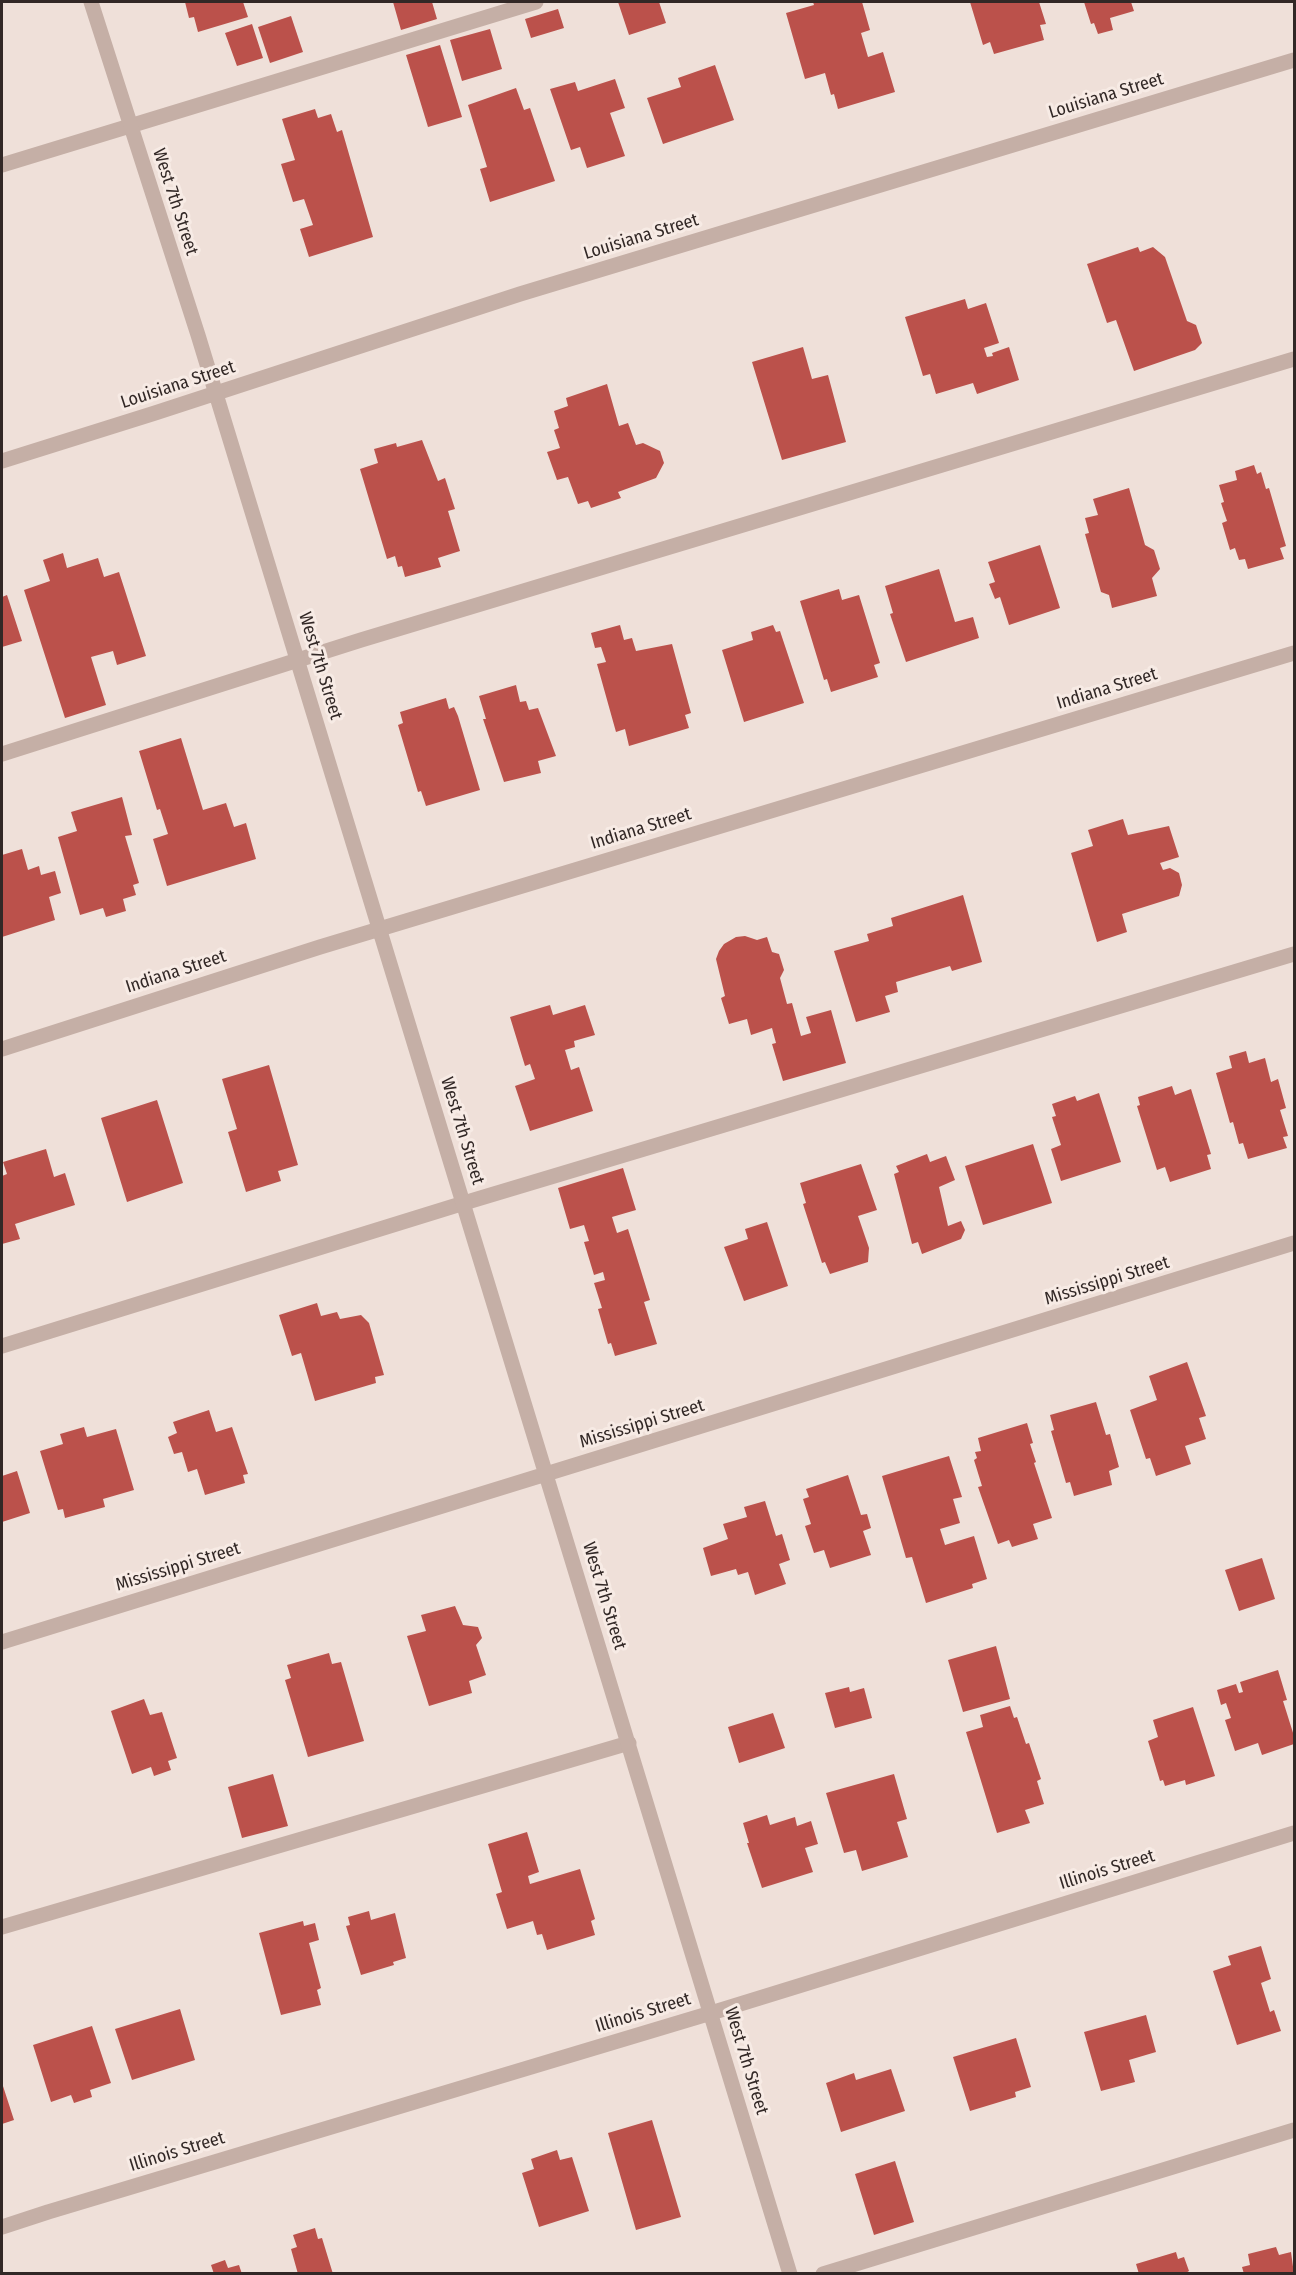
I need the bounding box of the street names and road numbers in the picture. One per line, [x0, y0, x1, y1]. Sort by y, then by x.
street label: Louisiana Street [1046, 68, 1166, 124]
street label: West 7th Street [148, 146, 202, 258]
street label: Louisiana Street [581, 209, 701, 265]
street label: Louisiana Street [118, 356, 238, 414]
street label: West 7th Street [293, 610, 347, 722]
street label: Indiana Street [1054, 663, 1160, 715]
street label: Indiana Street [588, 803, 694, 855]
street label: Indiana Street [123, 946, 229, 998]
street label: West 7th Street [435, 1075, 489, 1187]
street label: Mississippi Street [1042, 1252, 1172, 1310]
street label: Mississippi Street [577, 1395, 707, 1453]
street label: Mississippi Street [113, 1538, 243, 1596]
street label: West 7th Street [577, 1540, 631, 1652]
street label: Illinois Street [1057, 1845, 1157, 1895]
street label: Illinois Street [593, 1988, 693, 2038]
street label: West 7th Street [719, 2005, 773, 2117]
street label: Illinois Street [127, 2127, 227, 2177]

